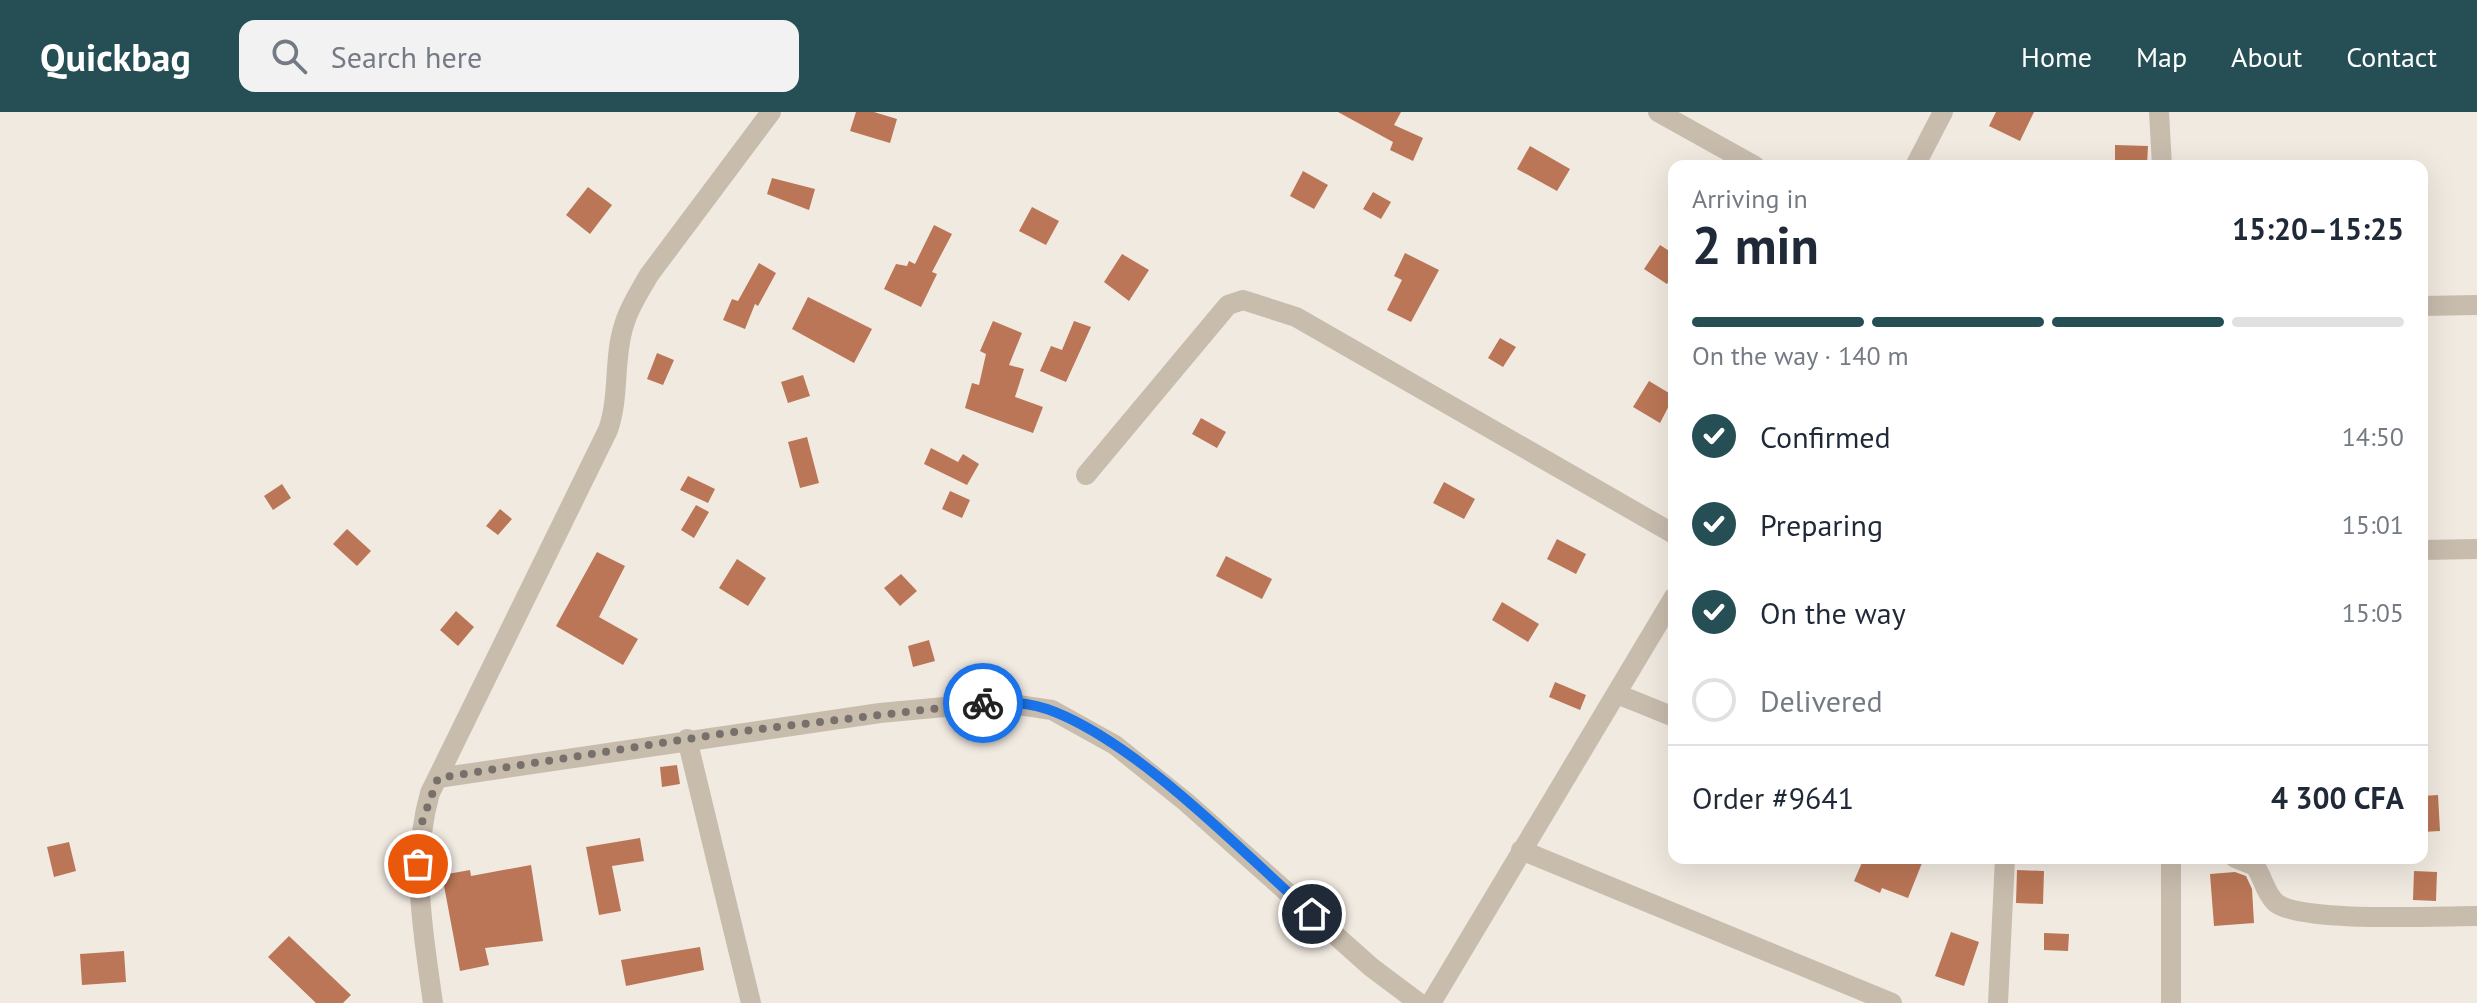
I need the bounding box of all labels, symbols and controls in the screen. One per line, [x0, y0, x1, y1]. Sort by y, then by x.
search box [239, 20, 799, 92]
text: Quickbag [40, 32, 191, 81]
icon: search [267, 34, 311, 78]
text: Search here [331, 37, 482, 76]
text: Home [2021, 38, 2092, 75]
text: Map [2136, 38, 2187, 75]
text: About [2231, 38, 2302, 75]
text: Contact [2346, 38, 2437, 75]
text: Arriving in [1692, 182, 1808, 215]
text: 15:20–15:25 [2232, 209, 2404, 248]
text: 2 min [1692, 211, 1819, 278]
text: On the way · 140 m [1692, 339, 1909, 372]
icon: check [1692, 414, 1736, 458]
text: Confirmed [1760, 417, 1891, 456]
text: 14:50 [2342, 420, 2404, 453]
icon: check [1692, 502, 1736, 546]
text: Preparing [1760, 505, 1883, 544]
text: 15:01 [2342, 508, 2404, 541]
icon: check [1692, 590, 1736, 634]
text: On the way [1760, 593, 1906, 632]
text: 15:05 [2342, 596, 2404, 629]
courier [943, 663, 1023, 743]
icon: bike [961, 681, 1005, 725]
text: Delivered [1760, 681, 1883, 720]
text: Order #9641 [1692, 778, 1854, 817]
text: 4 300 CFA [2271, 778, 2404, 817]
pin [384, 830, 452, 898]
icon: bag [396, 842, 440, 886]
pin [1278, 880, 1346, 948]
icon: home [1290, 892, 1334, 936]

